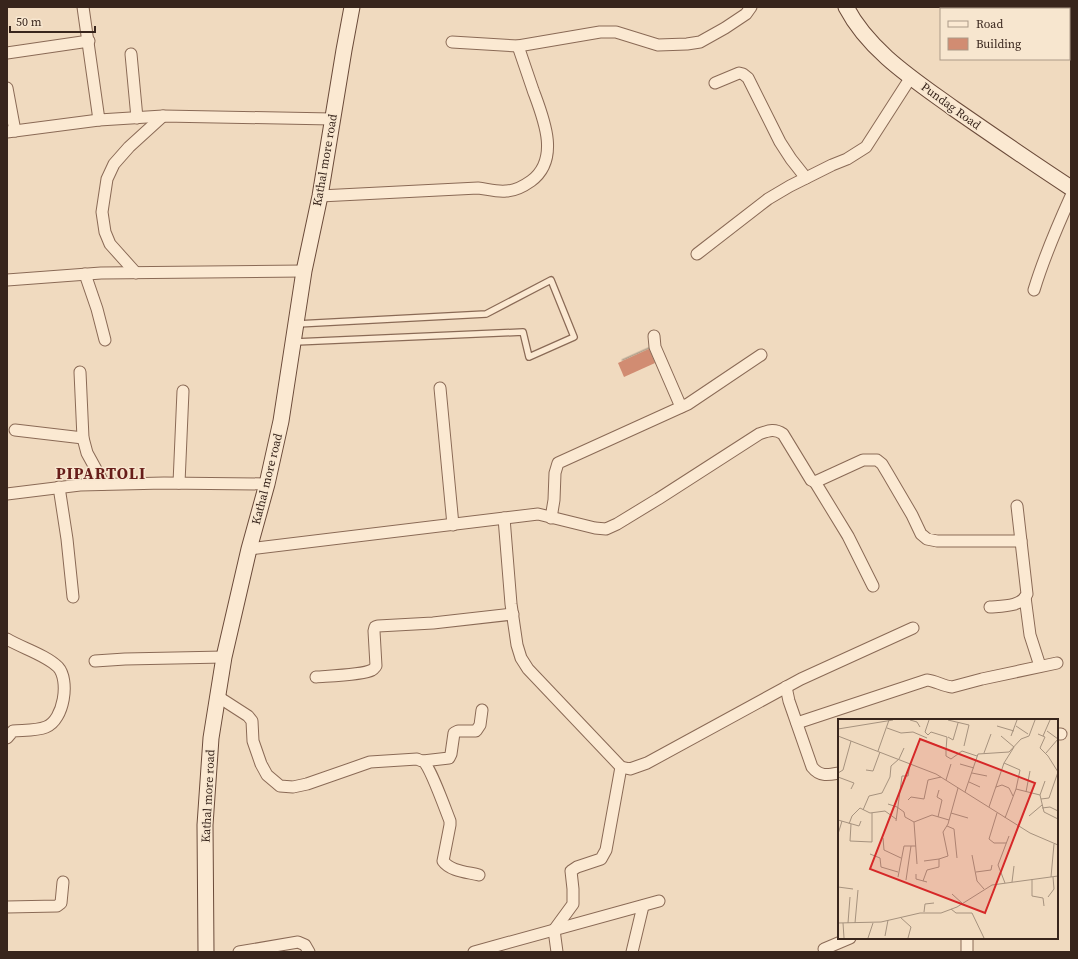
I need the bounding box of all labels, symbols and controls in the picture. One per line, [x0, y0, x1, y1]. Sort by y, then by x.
scale bar [10, 8, 95, 34]
legend [940, 8, 1070, 60]
text: 50 m [16, 14, 42, 30]
text: Road [976, 16, 1003, 32]
text: Building [976, 36, 1021, 52]
street label: Pundag Road [918, 79, 984, 133]
street label: Kathal more road [309, 112, 341, 207]
street label: Kathal more road [248, 432, 286, 526]
district label: PIPARTOLI [56, 462, 146, 484]
inset map [838, 719, 1058, 939]
street label: Kathal more road [198, 749, 218, 843]

